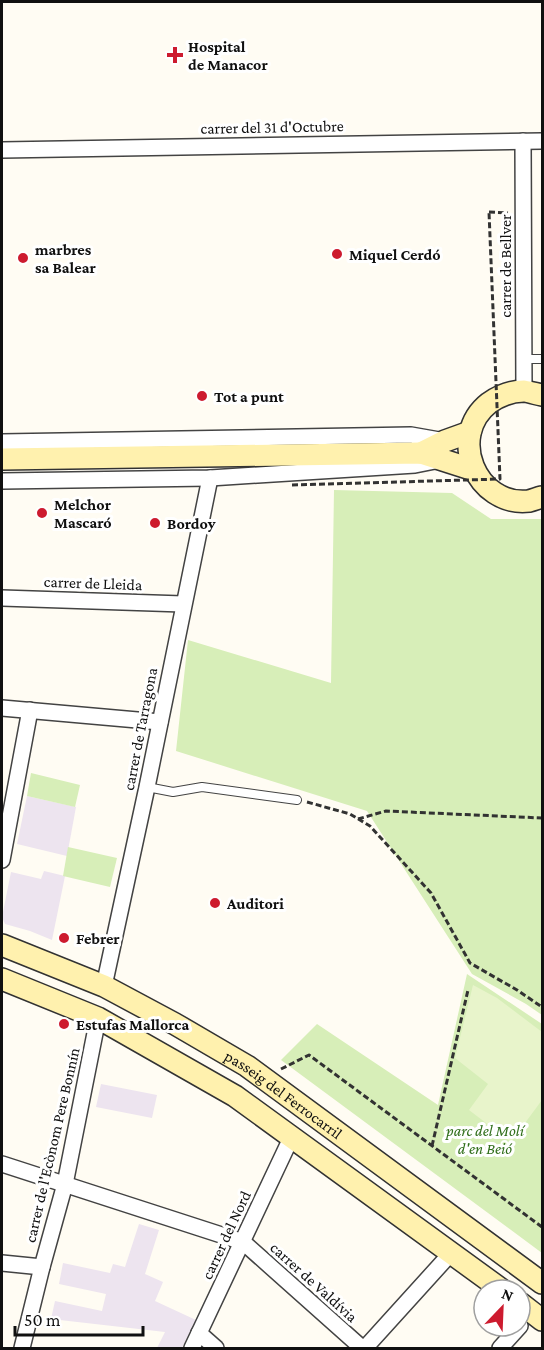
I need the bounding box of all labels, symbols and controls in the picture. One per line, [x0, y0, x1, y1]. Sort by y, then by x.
place label: Hospital de Manacor [188, 38, 268, 73]
marker: Hospital de Manacor [166, 46, 184, 64]
street label: carrer del 31 d'Octubre [200, 117, 344, 137]
street label: carrer de Bellver [497, 214, 514, 318]
place label: marbres sa Balear [35, 241, 96, 276]
place label: Miquel Cerdó [349, 246, 441, 263]
marker: Miquel Cerdó [330, 247, 344, 261]
marker: marbres sa Balear [16, 251, 30, 265]
place label: Tot a punt [214, 388, 284, 405]
marker: Tot a punt [195, 389, 209, 403]
place label: Melchor Mascaró [54, 496, 112, 531]
marker: Melchor Mascaró [35, 506, 49, 520]
place label: Bordoy [167, 515, 216, 532]
marker: Bordoy [148, 516, 162, 530]
street label: carrer de Lleida [43, 573, 143, 593]
street label: carrer de Tarragona [120, 666, 161, 792]
place label: Auditori [226, 895, 284, 912]
marker: Auditori [208, 896, 222, 910]
place label: Febrer [76, 930, 120, 947]
marker: Febrer [57, 931, 71, 945]
place label: Estufas Mallorca [76, 1016, 190, 1033]
marker: Estufas Mallorca [57, 1017, 71, 1031]
street label: carrer de l'Ecònom Pere Bonnín [21, 1046, 83, 1244]
street label: passeig del Ferrocarril [222, 1047, 346, 1142]
park label: parc del Molí d'en Beió [445, 1122, 526, 1157]
street label: carrer del Nord [198, 1188, 254, 1282]
street label: carrer de Valdívia [267, 1239, 361, 1326]
north arrow [472, 1278, 532, 1338]
text: N [499, 1285, 516, 1305]
scale bar [15, 1299, 142, 1337]
text: 50 m [24, 1310, 61, 1330]

